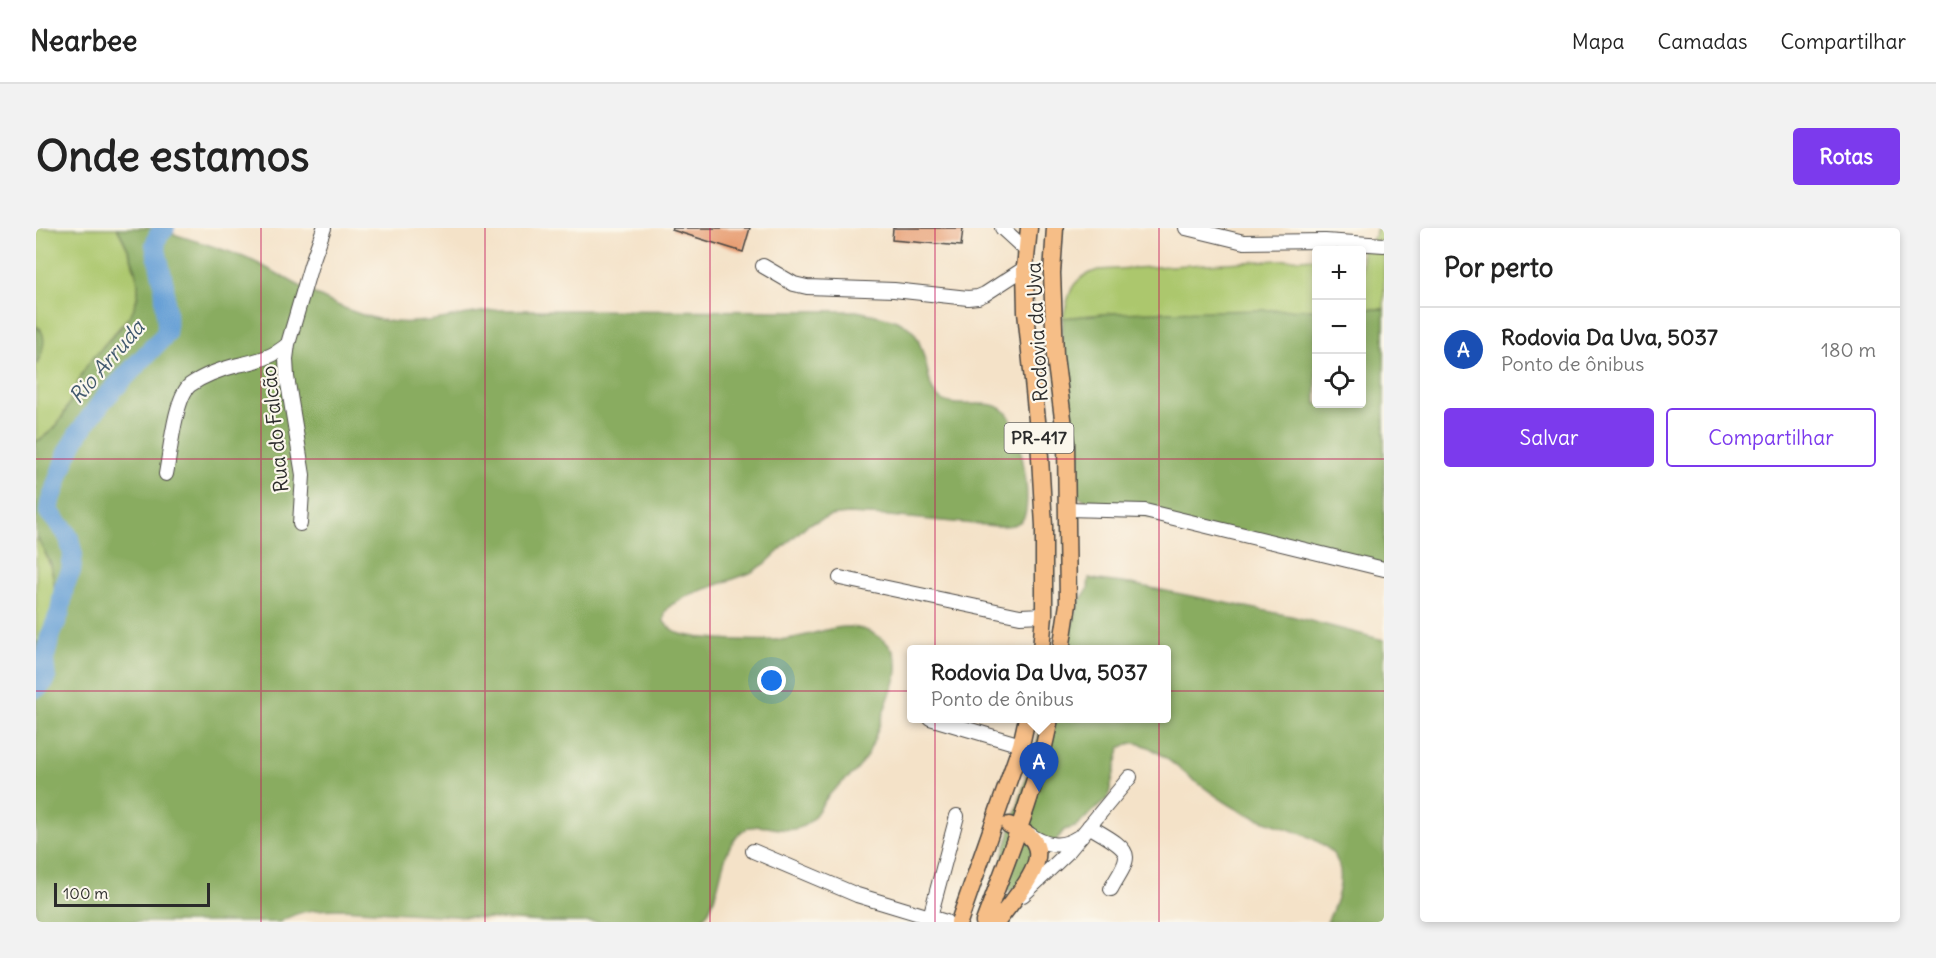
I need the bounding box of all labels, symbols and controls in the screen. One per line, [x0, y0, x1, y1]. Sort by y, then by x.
text: Nearbee [30, 23, 137, 59]
text: Mapa [1572, 28, 1625, 55]
text: Camadas [1658, 28, 1747, 55]
text: Compartilhar [1780, 28, 1906, 55]
button: Rotas [1793, 128, 1900, 185]
text: Onde estamos [36, 130, 309, 182]
map controls [1312, 246, 1366, 408]
button: + [1312, 246, 1366, 300]
text: Por perto [1444, 251, 1553, 284]
street label: Rodovia da Uva [1020, 262, 1053, 402]
button: − [1312, 300, 1366, 354]
water label: Rio Arruda [63, 314, 151, 409]
text: Rodovia Da Uva, 5037 [1501, 323, 1718, 351]
text: A [1457, 337, 1470, 362]
text: 180 m [1821, 337, 1876, 362]
text: Ponto de ônibus [1501, 351, 1644, 376]
button: locate [1312, 354, 1366, 408]
street label: Rua do Falcão [255, 365, 294, 494]
button: Salvar [1444, 408, 1654, 467]
button: Compartilhar [1666, 408, 1876, 467]
road number: PR-417 [1004, 423, 1074, 453]
popup [907, 645, 1171, 723]
text: Rodovia Da Uva, 5037 [931, 658, 1147, 686]
your location [757, 666, 786, 695]
text: Ponto de ônibus [931, 686, 1074, 711]
pin: A [1020, 742, 1058, 792]
scale bar [54, 880, 210, 908]
text: 100 m [63, 883, 108, 903]

